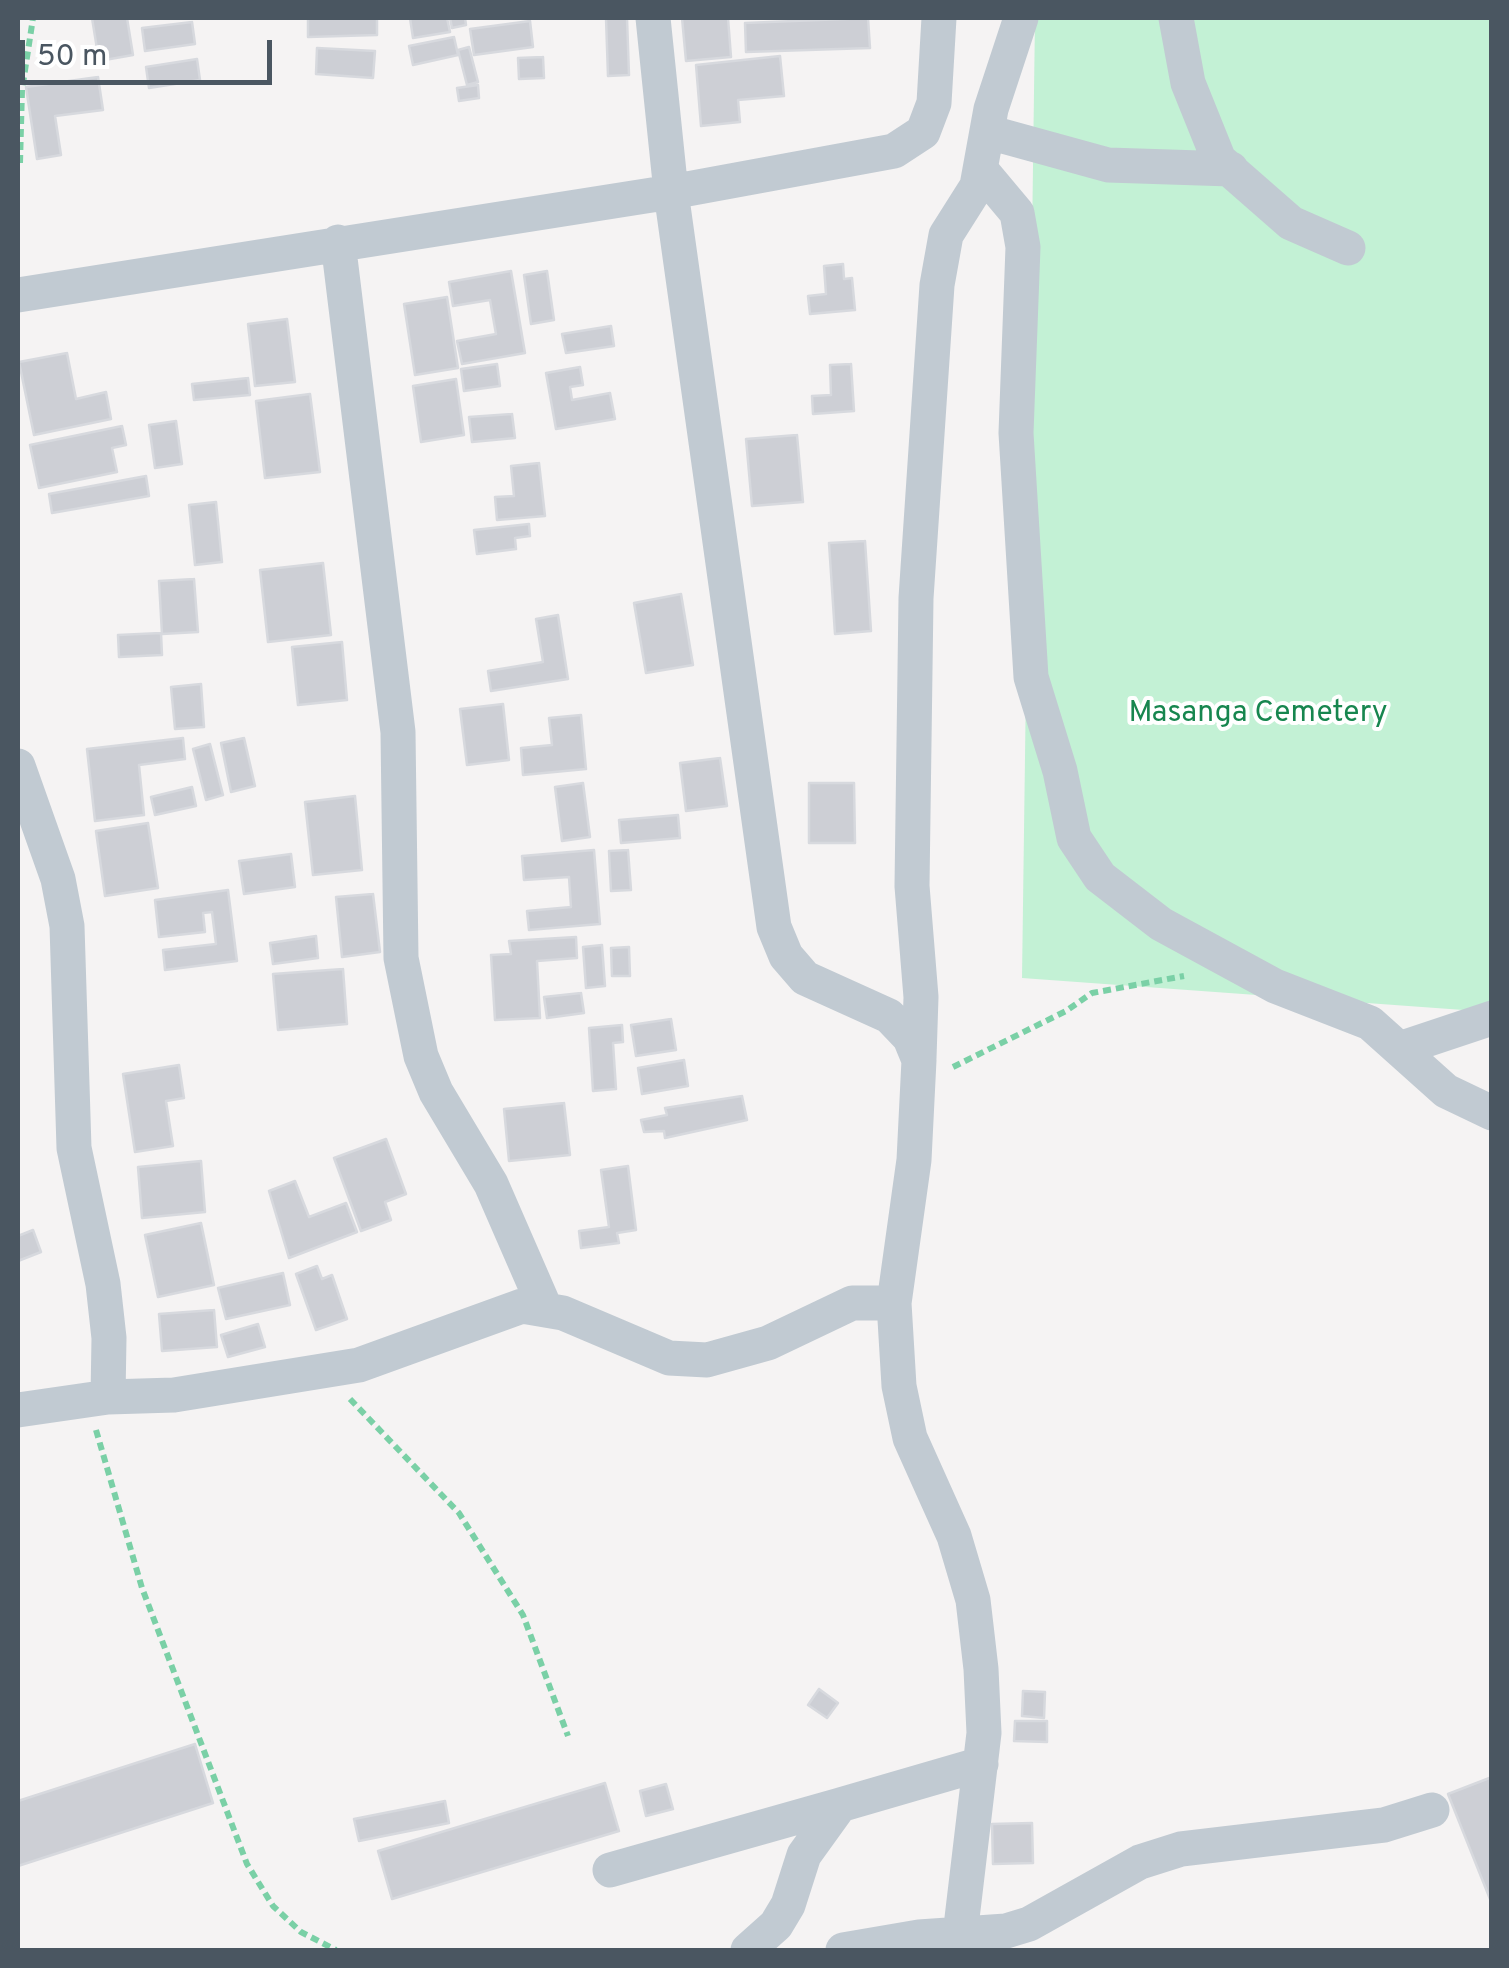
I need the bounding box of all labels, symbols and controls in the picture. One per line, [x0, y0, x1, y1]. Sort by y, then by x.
scale bar [25, 20, 278, 82]
text: 50 m [37, 39, 107, 76]
park label: Masanga Cemetery [1128, 697, 1388, 733]

